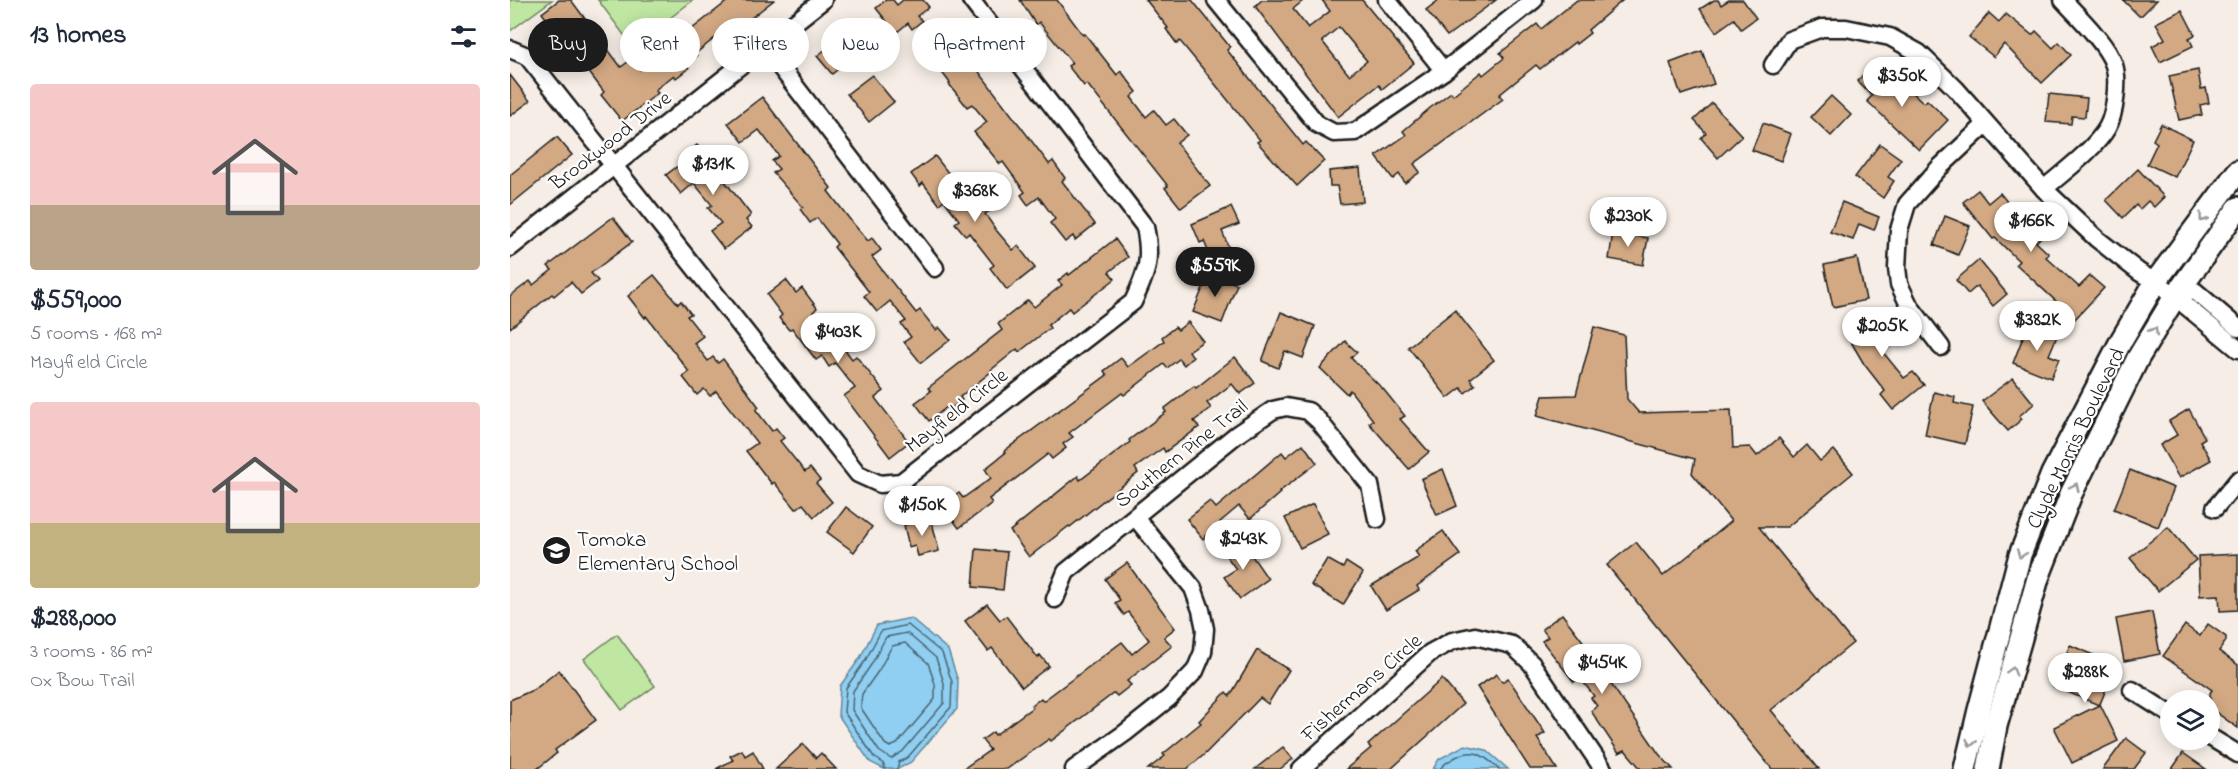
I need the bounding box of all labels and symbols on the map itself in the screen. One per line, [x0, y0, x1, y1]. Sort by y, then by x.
pin: $350K [1860, 57, 1944, 108]
street label: Brookwood Drive [543, 84, 679, 199]
pin: $131K [671, 145, 755, 196]
pin: $368K [933, 172, 1017, 223]
pin: $230K [1586, 197, 1670, 248]
pin: $166K [1989, 202, 2073, 253]
one-way arrow [2199, 211, 2210, 222]
pin: $559K [1173, 247, 1257, 298]
pin: $382K [1995, 301, 2079, 352]
pin: $205K [1840, 307, 1924, 358]
pin: $403K [796, 313, 880, 364]
one-way arrow [2147, 327, 2159, 337]
street label: Clyde Morris Boulevard [2020, 343, 2136, 535]
street label: Mayfield Circle [899, 361, 1017, 463]
street label: Southern Pine Trail [1109, 393, 1255, 516]
one-way arrow [2067, 483, 2079, 494]
pin: $150K [880, 486, 964, 537]
pin: $243K [1201, 520, 1285, 571]
place label: Tomoka Elementary School [577, 526, 738, 582]
school or university icon: Tomoka Elementary School [540, 535, 572, 567]
one-way arrow [2015, 548, 2028, 559]
street label: Fishermans Circle [1294, 627, 1430, 750]
pin: $454K [1560, 644, 1644, 695]
pin: $288K [2043, 653, 2127, 704]
one-way arrow [2004, 666, 2017, 676]
one-way arrow [1966, 737, 1979, 747]

